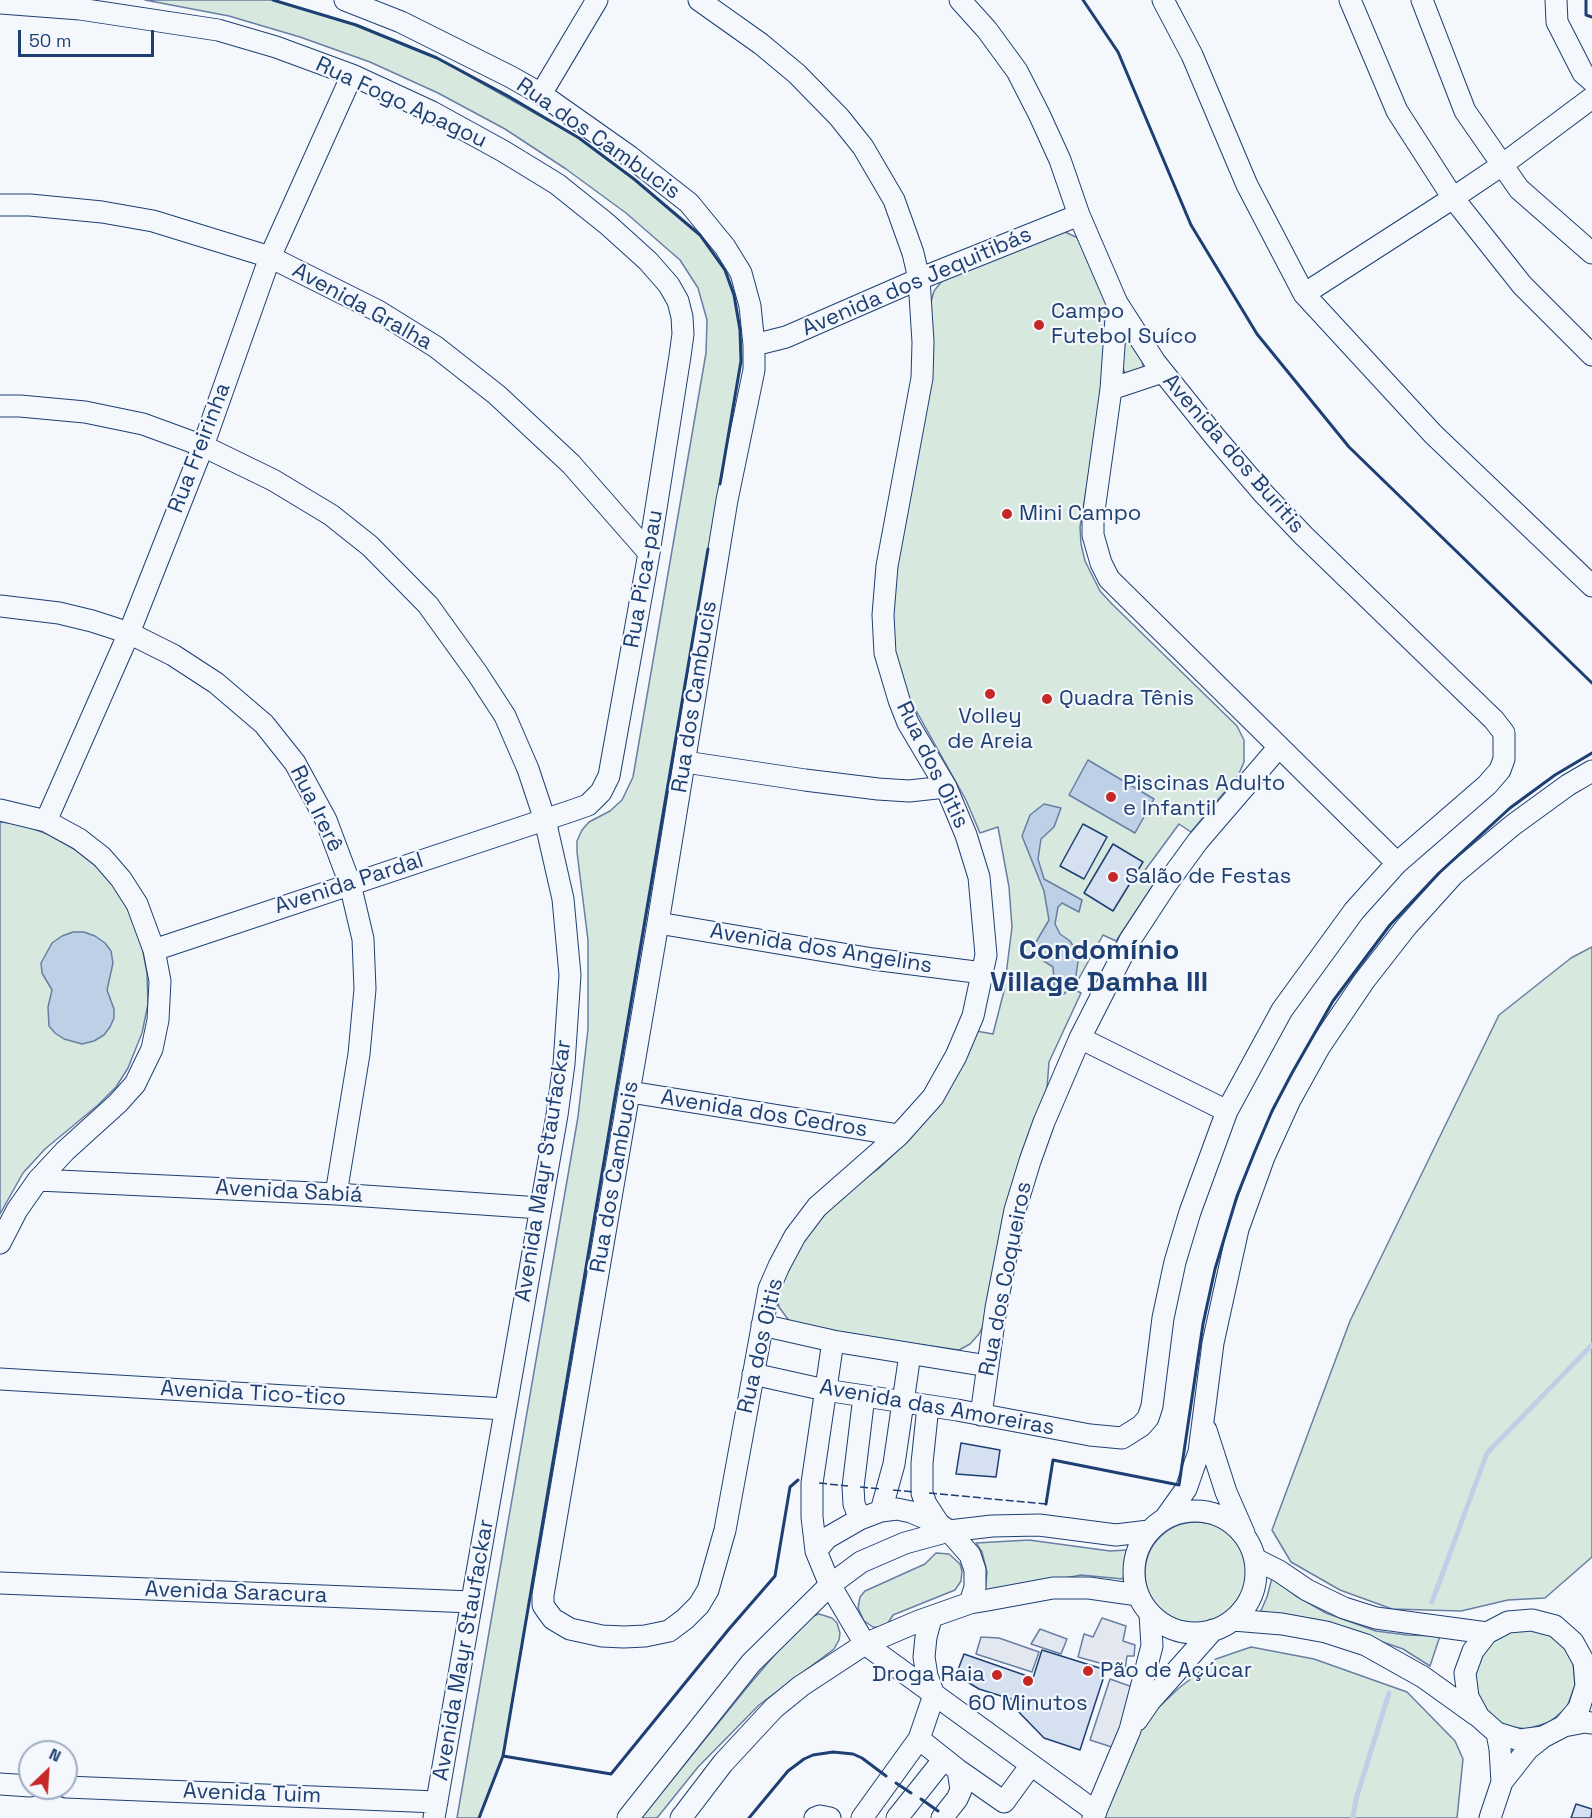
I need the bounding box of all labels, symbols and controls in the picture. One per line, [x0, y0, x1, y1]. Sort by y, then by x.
scale bar [21, 18, 158, 56]
text: 50 m [29, 29, 71, 52]
street label: Rua Fogo Apagou [311, 52, 491, 154]
street label: Rua dos Cambucis [511, 73, 685, 205]
street label: Avenida dos Jequitibás [798, 222, 1036, 342]
street label: Avenida Gralha [287, 258, 437, 356]
place label: Campo Futebol Suíco [1051, 299, 1197, 350]
marker: Campo Futebol Suíco [1032, 318, 1046, 332]
street label: Avenida dos Buritis [1156, 369, 1310, 539]
street label: Rua Freirinha [163, 379, 237, 517]
place label: Mini Campo [1019, 501, 1141, 527]
marker: Mini Campo [1000, 507, 1014, 521]
street label: Rua Pica-pau [619, 508, 669, 650]
street label: Rua dos Cambucis [667, 599, 723, 795]
place label: Quadra Tênis [1059, 686, 1194, 712]
marker: Volley de Areia [983, 687, 997, 701]
marker: Quadra Tênis [1040, 692, 1054, 706]
street label: Rua dos Oitis [890, 697, 974, 833]
place label: Volley de Areia [947, 704, 1033, 756]
street label: Rua Irerê [284, 761, 348, 857]
place label: Piscinas Adulto e Infantil [1123, 771, 1285, 822]
marker: Piscinas Adulto e Infantil [1104, 790, 1118, 804]
street label: Avenida Pardal [271, 848, 427, 920]
place label: Salão de Festas [1125, 864, 1291, 890]
marker: Salão de Festas [1106, 870, 1120, 884]
street label: Avenida dos Angelins [708, 918, 934, 980]
district label: Condomínio Village Damha III [990, 934, 1208, 1000]
street label: Avenida Mayr Staufackar [510, 1038, 578, 1304]
street label: Rua dos Cambucis [585, 1079, 645, 1275]
street label: Avenida dos Cedros [659, 1085, 869, 1143]
street label: Avenida Sabiá [215, 1175, 363, 1209]
street label: Rua dos Coqueiros [974, 1180, 1038, 1378]
street label: Rua dos Oitis [733, 1276, 789, 1416]
street label: Avenida das Amoreiras [818, 1374, 1056, 1442]
street label: Avenida Tico-tico [160, 1376, 346, 1412]
street label: Avenida Mayr Staufackar [428, 1517, 500, 1783]
street label: Avenida Saracura [144, 1577, 328, 1609]
place label: Pão de Açúcar [1100, 1658, 1252, 1684]
place label: Droga Raia [872, 1662, 985, 1688]
marker: Pão de Açúcar [1081, 1664, 1095, 1678]
marker: Droga Raia [990, 1668, 1004, 1682]
marker: 60 Minutos [1021, 1674, 1035, 1688]
place label: 60 Minutos [968, 1691, 1088, 1717]
north arrow [18, 1740, 78, 1800]
text: N [46, 1743, 64, 1767]
street label: Avenida Tuim [182, 1778, 322, 1810]

